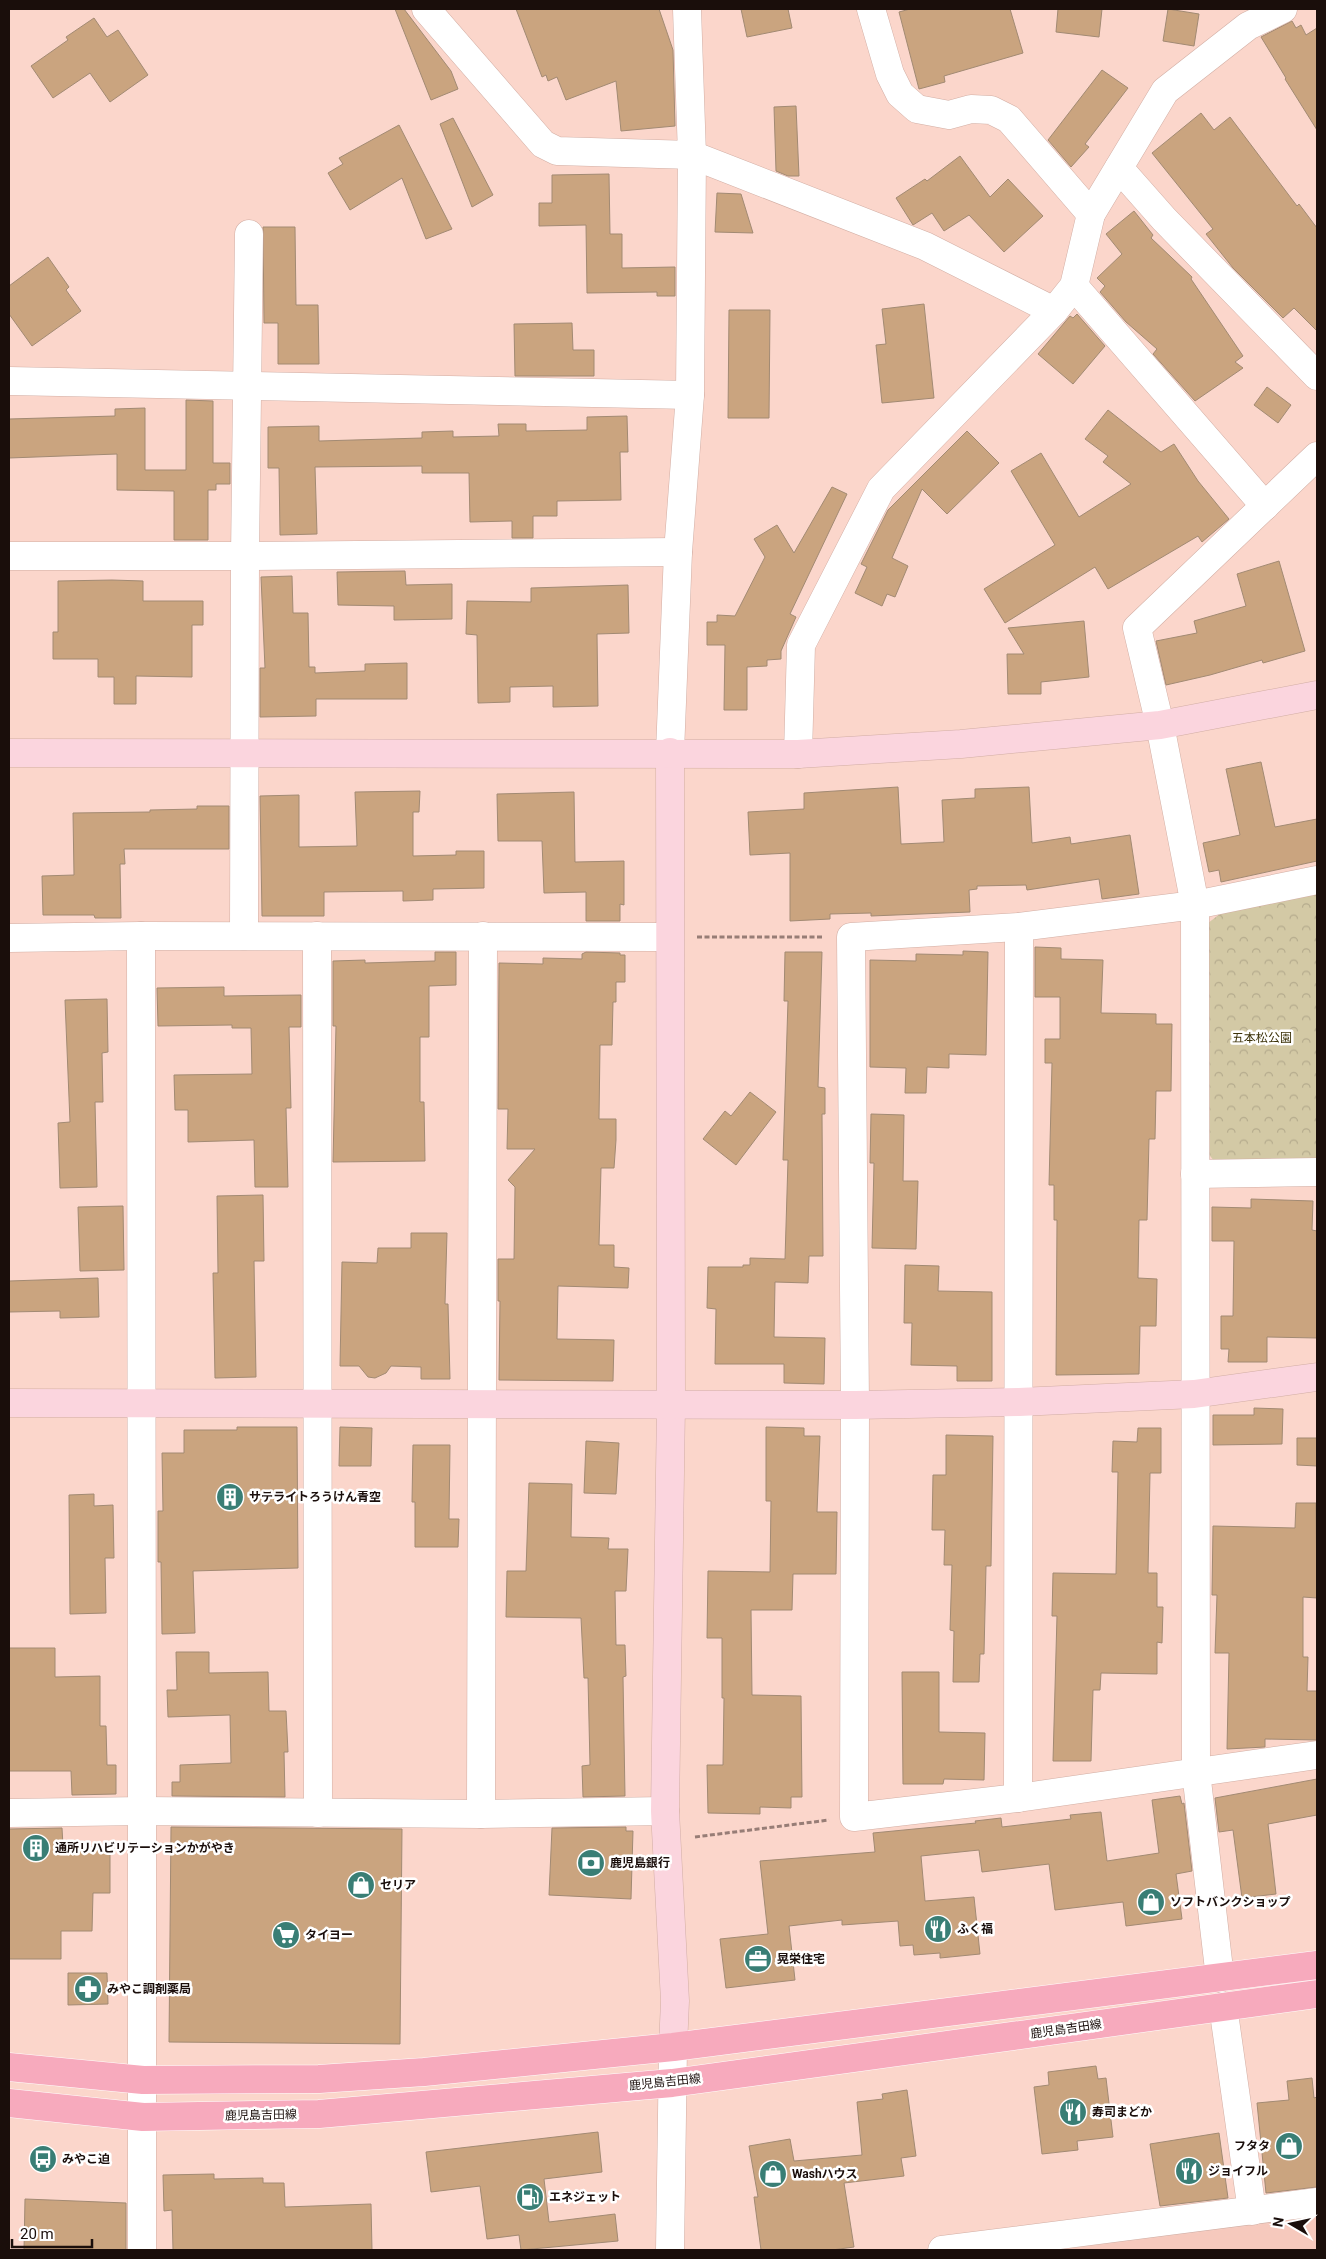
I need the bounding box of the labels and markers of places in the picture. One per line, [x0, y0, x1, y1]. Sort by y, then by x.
building icon: サテライトろうけん青空 [215, 1482, 245, 1512]
place label: サテライトろうけん青空 [249, 1490, 381, 1504]
building icon: 通所リハビリテーションかがやき [21, 1833, 51, 1863]
place label: 通所リハビリテーションかがやき [55, 1841, 235, 1855]
bank icon: 鹿児島銀行 [576, 1848, 606, 1878]
place label: 鹿児島銀行 [610, 1856, 670, 1870]
shop icon: セリア [346, 1870, 376, 1900]
place label: セリア [380, 1878, 416, 1892]
shop icon: ソフトバンクショップ [1136, 1887, 1166, 1917]
place label: ソフトバンクショップ [1170, 1895, 1291, 1909]
restaurant icon: ふく福 [923, 1914, 953, 1944]
supermarket icon: タイヨー [271, 1920, 301, 1950]
place label: ふく福 [957, 1922, 993, 1936]
place label: タイヨー [305, 1928, 353, 1942]
office icon: 晃栄住宅 [743, 1944, 773, 1974]
place label: 晃栄住宅 [777, 1952, 825, 1966]
pharmacy icon: みやこ調剤薬局 [73, 1974, 103, 2004]
place label: みやこ調剤薬局 [107, 1982, 191, 1996]
restaurant icon: 寿司まどか [1058, 2097, 1088, 2127]
place label: 寿司まどか [1092, 2105, 1152, 2119]
shop icon: フタタ [1274, 2131, 1304, 2161]
place label: フタタ [1234, 2139, 1270, 2153]
bus stop icon: みやこ迫 [28, 2144, 58, 2174]
place label: みやこ迫 [62, 2152, 110, 2166]
restaurant icon: ジョイフル [1174, 2156, 1204, 2186]
shop icon: Washハウス [758, 2159, 788, 2189]
place label: ジョイフル [1208, 2164, 1268, 2178]
place label: Washハウス [792, 2167, 858, 2181]
fuel station icon: エネジェット [515, 2182, 545, 2212]
place label: エネジェット [549, 2190, 621, 2204]

